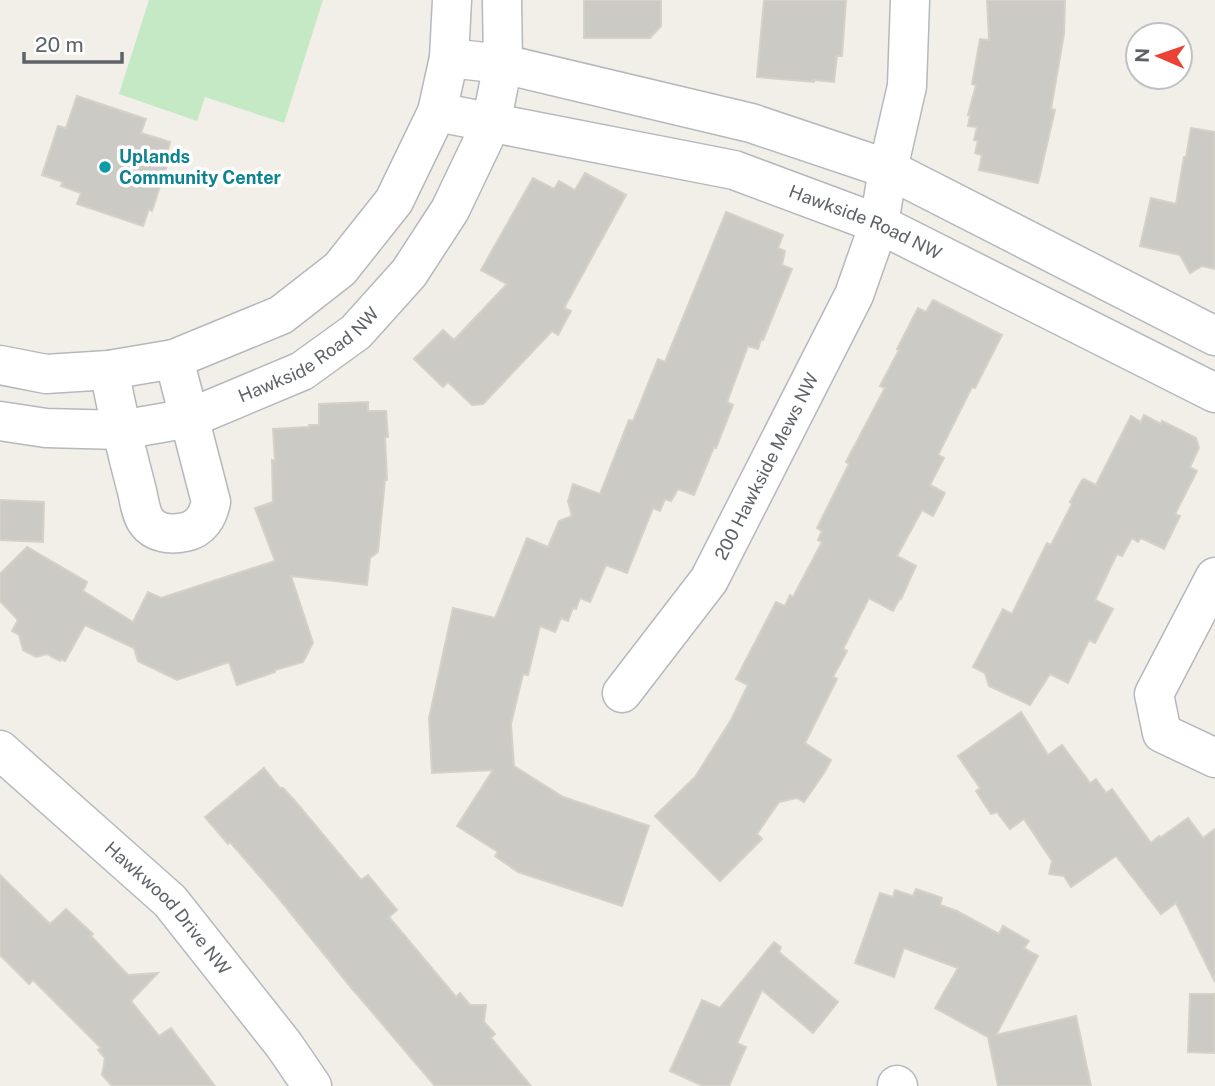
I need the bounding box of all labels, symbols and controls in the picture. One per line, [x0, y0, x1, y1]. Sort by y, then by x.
scale bar [24, 21, 122, 65]
north arrow [1124, 21, 1194, 91]
text: 20 m [35, 32, 84, 57]
text: N [1131, 48, 1153, 63]
place label: Uplands Community Center [119, 146, 282, 188]
marker: Uplands Community Center [97, 159, 113, 175]
street label: Hawkside Road NW [786, 180, 945, 264]
street label: Hawkside Road NW [235, 303, 383, 407]
street label: 200 Hawkside Mews NW [710, 369, 823, 563]
street label: Hawkwood Drive NW [101, 837, 235, 979]

